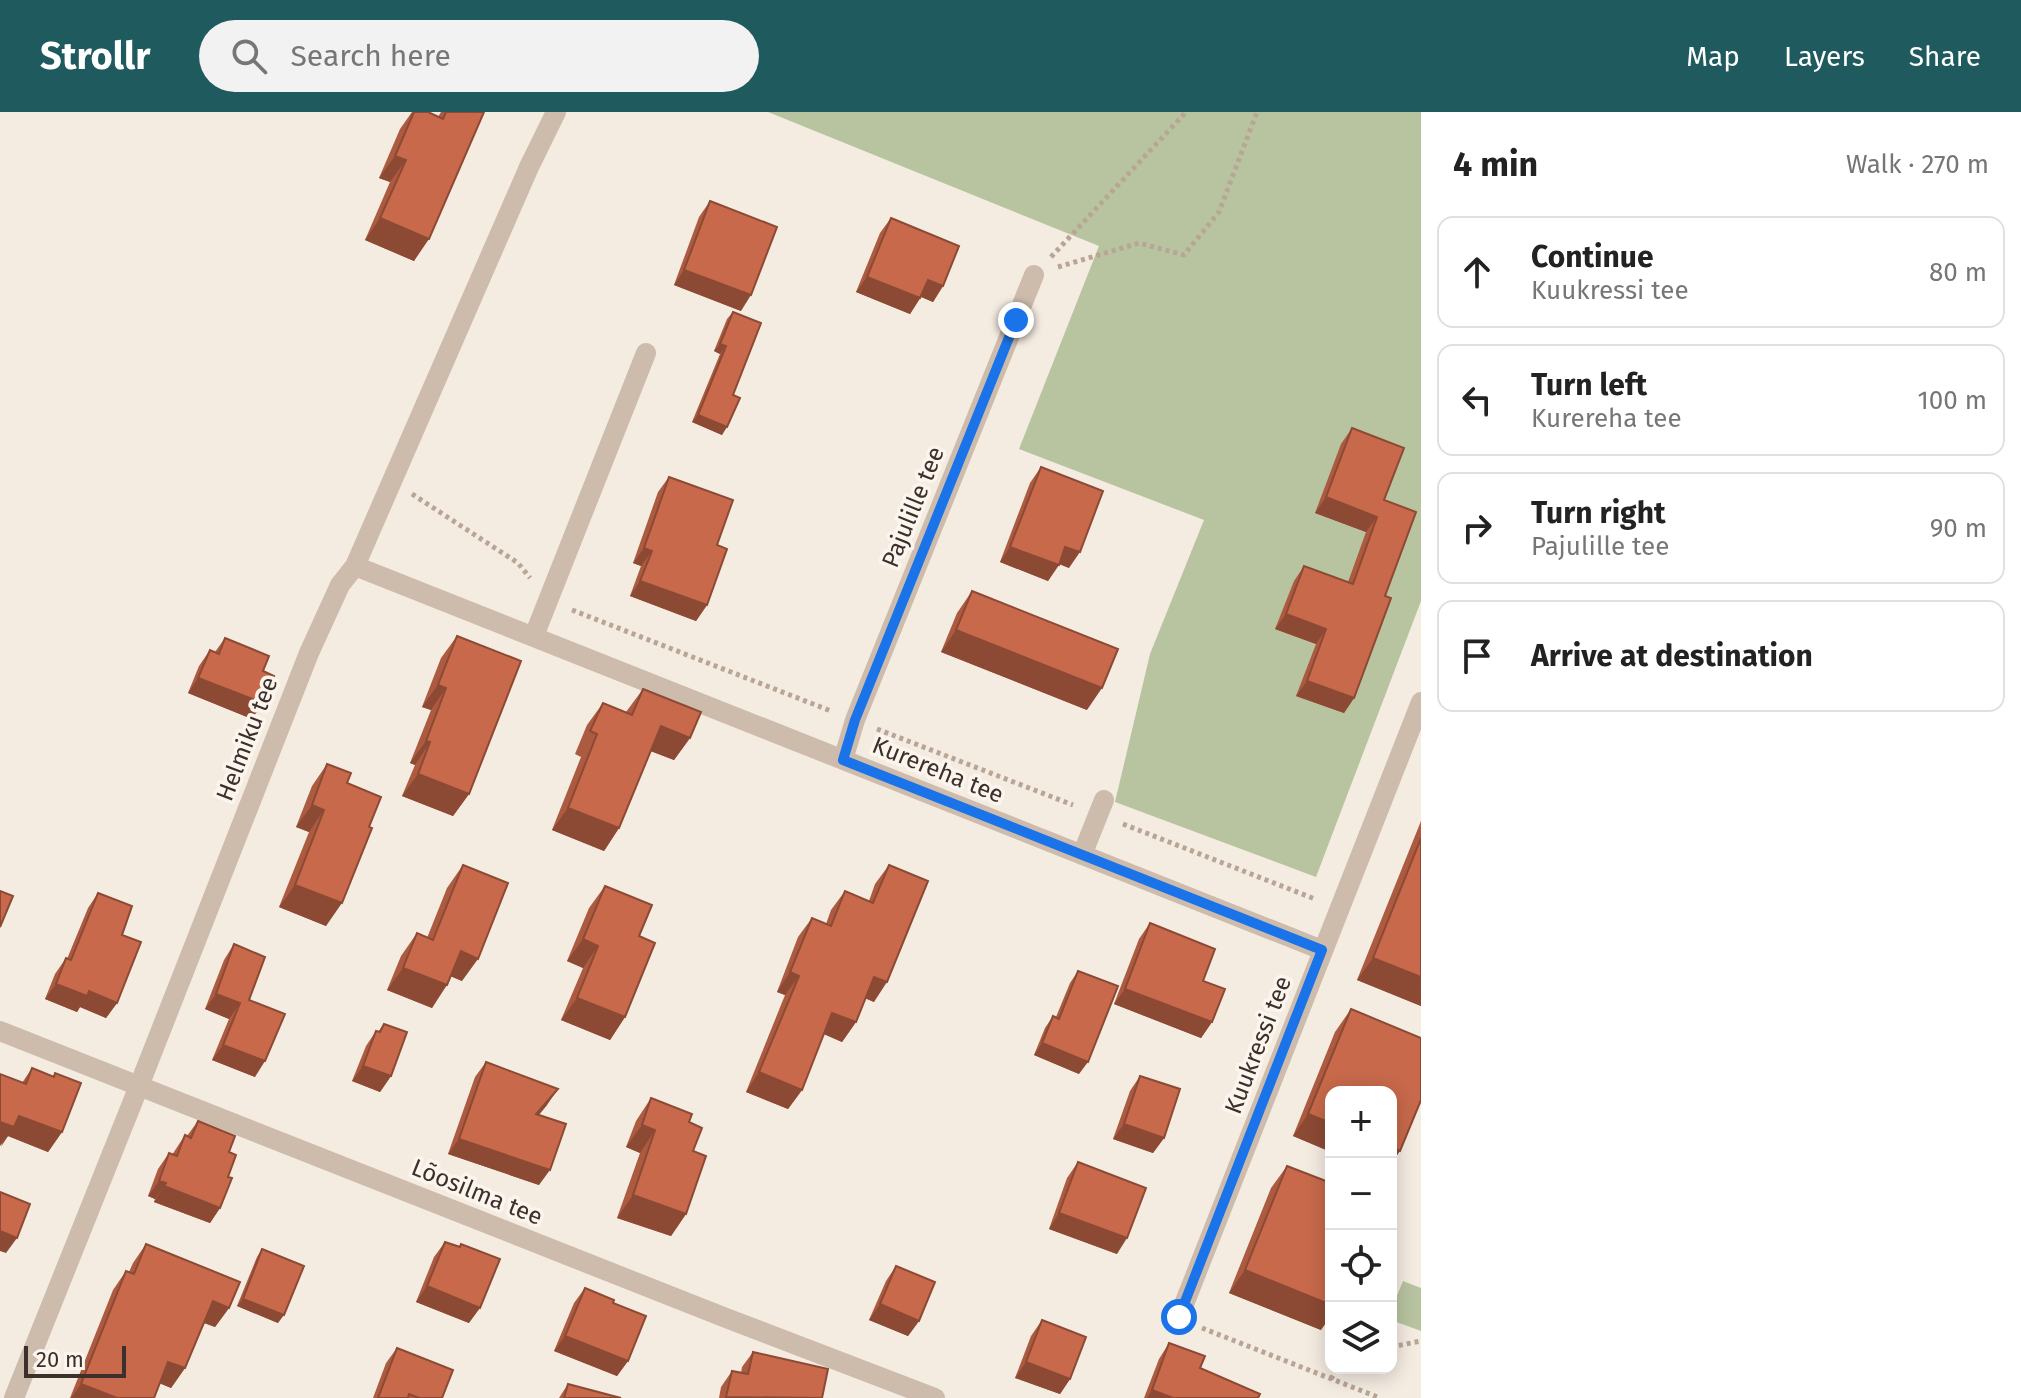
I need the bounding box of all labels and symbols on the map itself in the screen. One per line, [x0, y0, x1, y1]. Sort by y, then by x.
route end [998, 302, 1034, 338]
street label: Pajulille tee [876, 443, 950, 571]
street label: Helmiku tee [211, 673, 283, 805]
street label: Kurereha tee [868, 731, 1008, 809]
street label: Kuukressi tee [1219, 972, 1297, 1118]
street label: Lõosilma tee [407, 1153, 547, 1231]
route start [1161, 1299, 1197, 1335]
scale bar [24, 1342, 126, 1378]

